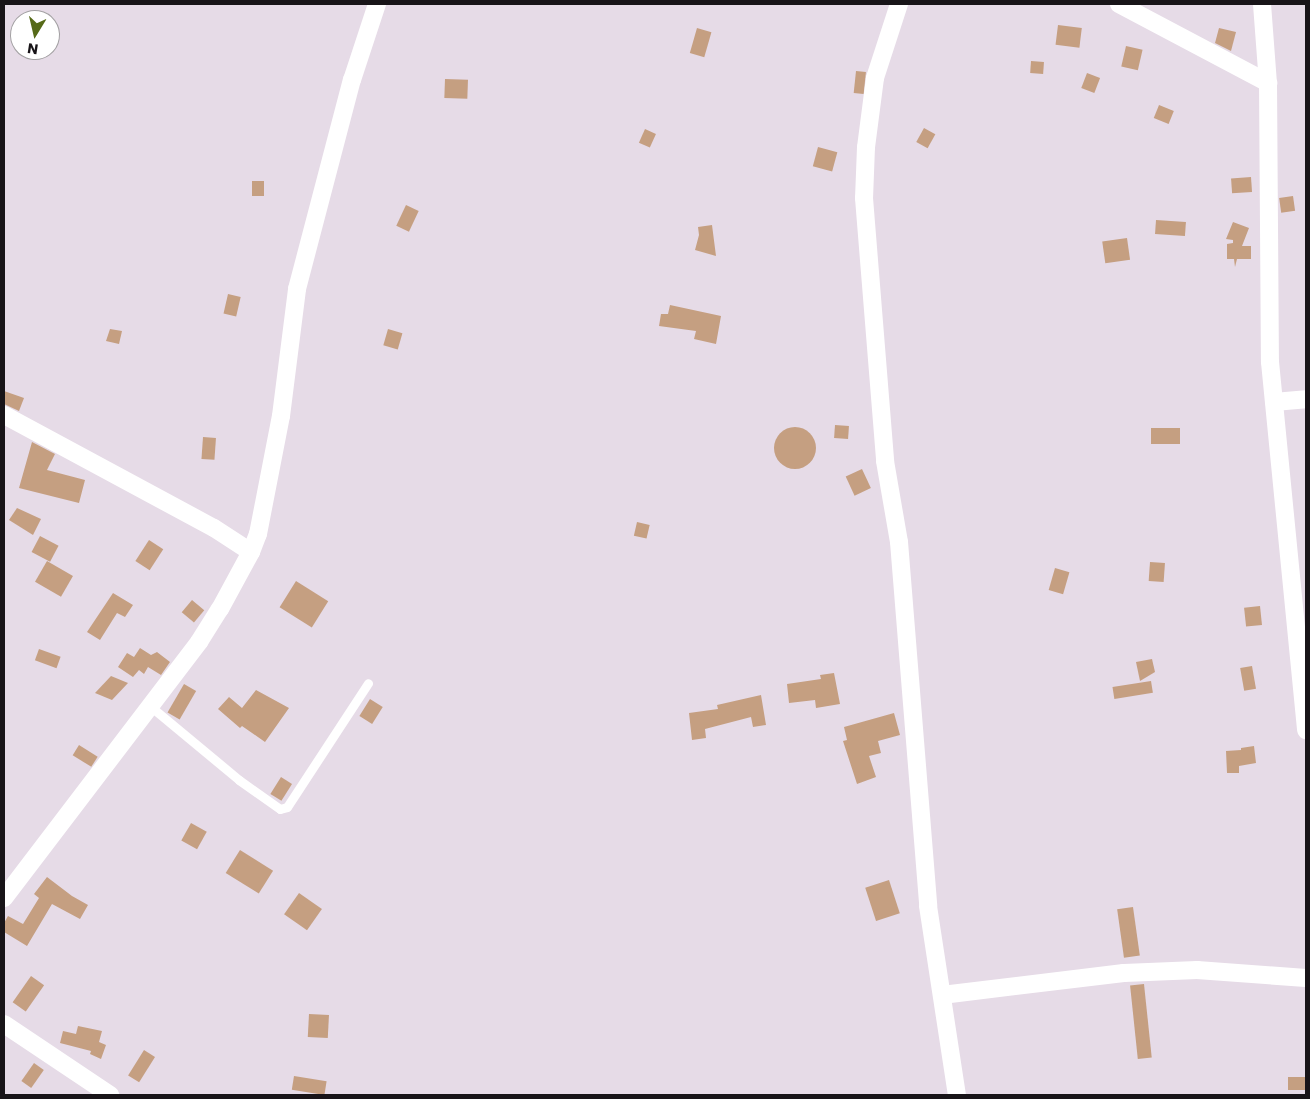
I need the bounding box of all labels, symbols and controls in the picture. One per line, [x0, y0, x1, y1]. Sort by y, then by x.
north arrow [10, 10, 60, 60]
text: N [26, 38, 40, 60]

